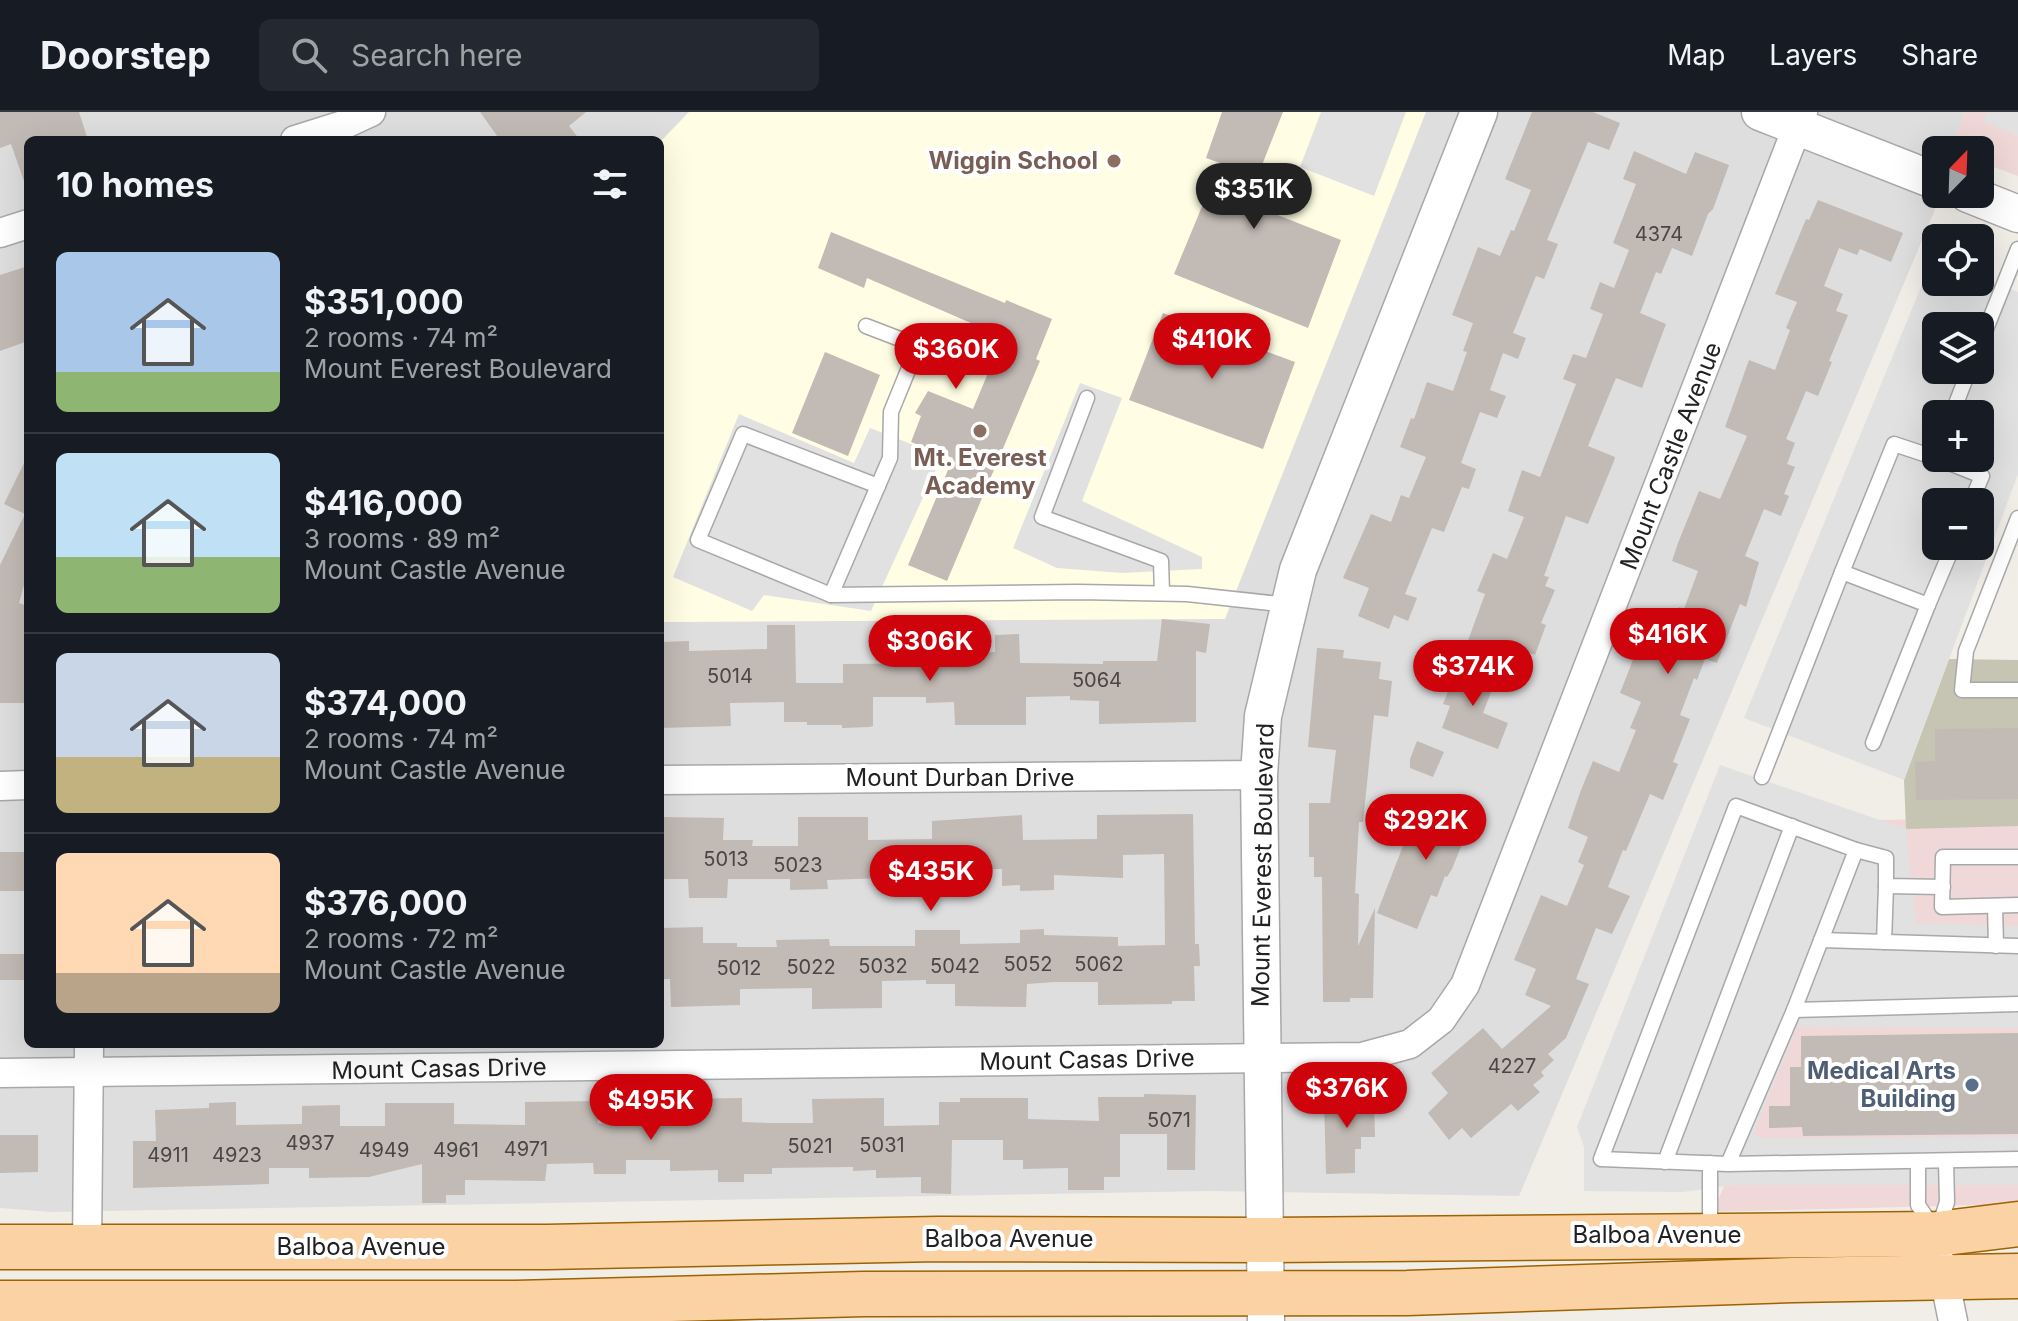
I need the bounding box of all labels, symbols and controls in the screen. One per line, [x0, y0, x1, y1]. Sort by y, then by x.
search box [259, 19, 819, 91]
text: Doorstep [40, 32, 211, 78]
icon: search [287, 33, 331, 77]
text: Search here [351, 37, 522, 73]
text: Map [1667, 38, 1725, 72]
text: Layers [1769, 38, 1857, 72]
text: Share [1901, 38, 1978, 72]
north arrow [1922, 136, 1994, 208]
map controls [1922, 136, 1994, 560]
place label: Wiggin School [928, 146, 1098, 175]
marker: Wiggin School [1105, 152, 1123, 170]
icon: filters [588, 162, 632, 206]
pin: $351K [1198, 163, 1310, 231]
text: 10 homes [56, 164, 214, 205]
text: $351K [1214, 173, 1294, 204]
house number: 4374 [1635, 222, 1683, 246]
button: locate [1922, 224, 1994, 296]
text: $351,000 [304, 281, 464, 322]
icon: home [120, 284, 216, 380]
button: layers [1922, 312, 1994, 384]
pin: $410K [1156, 313, 1268, 381]
text: 2 rooms · 74 m² [304, 322, 498, 353]
pin: $360K [900, 323, 1012, 391]
text: $410K [1171, 323, 1253, 354]
text: $360K [913, 333, 999, 364]
street label: Mount Castle Avenue [1614, 338, 1727, 574]
text: Mount Everest Boulevard [304, 353, 612, 384]
button: + [1922, 400, 1994, 472]
marker: Mt. Everest Academy [971, 422, 989, 440]
place label: Mt. Everest Academy [913, 443, 1047, 500]
text: $416,000 [304, 482, 463, 523]
icon: home [120, 485, 216, 581]
button: − [1922, 488, 1994, 560]
text: 3 rooms · 89 m² [304, 523, 500, 554]
text: Mount Castle Avenue [304, 554, 566, 585]
pin: $416K [1612, 608, 1724, 676]
pin: $306K [874, 615, 986, 683]
text: $416K [1628, 618, 1708, 649]
text: $306K [887, 625, 973, 656]
pin: $374K [1417, 640, 1529, 708]
text: $374K [1431, 650, 1515, 681]
house number: 5014 [707, 664, 753, 688]
house number: 5064 [1072, 668, 1122, 692]
text: $374,000 [304, 682, 467, 723]
icon: home [120, 685, 216, 781]
text: 2 rooms · 74 m² [304, 723, 498, 754]
street label: Mount Everest Boulevard [1246, 723, 1279, 1007]
text: Mount Castle Avenue [304, 754, 566, 785]
street label: Mount Durban Drive [846, 763, 1074, 792]
pin: $292K [1370, 794, 1482, 862]
text: $292K [1383, 804, 1469, 835]
pin: $435K [875, 845, 987, 913]
house number: 5013 [703, 847, 749, 871]
house number: 5023 [773, 853, 823, 877]
text: $435K [888, 855, 974, 886]
text: $376,000 [304, 882, 468, 923]
icon: home [120, 885, 216, 981]
text: 2 rooms · 72 m² [304, 923, 498, 954]
house number: 5052 [1003, 952, 1053, 976]
house number: 5062 [1074, 952, 1124, 976]
text: Mount Castle Avenue [304, 954, 566, 985]
house number: 5032 [858, 954, 908, 978]
house number: 5042 [930, 954, 980, 978]
house number: 5022 [786, 955, 836, 979]
house number: 5012 [716, 956, 762, 980]
street label: Mount Casas Drive [979, 1043, 1195, 1076]
street label: Mount Casas Drive [331, 1052, 547, 1085]
house number: 4227 [1488, 1054, 1536, 1078]
place label: Medical Arts Building [1807, 1056, 1956, 1113]
pin: $376K [1291, 1062, 1403, 1130]
text: $376K [1305, 1072, 1389, 1103]
pin: $495K [595, 1074, 707, 1142]
marker: Medical Arts Building [1963, 1076, 1981, 1094]
text: $495K [608, 1084, 694, 1115]
house number: 5071 [1147, 1108, 1191, 1132]
house number: 4937 [286, 1131, 335, 1155]
house number: 5031 [859, 1133, 905, 1157]
house number: 5021 [787, 1134, 833, 1158]
house number: 4971 [504, 1137, 548, 1161]
house number: 4949 [359, 1138, 409, 1162]
house number: 4961 [433, 1138, 479, 1162]
house number: 4911 [147, 1143, 189, 1167]
house number: 4923 [212, 1143, 262, 1167]
street label: Balboa Avenue [1573, 1220, 1741, 1249]
street label: Balboa Avenue [925, 1224, 1093, 1253]
street label: Balboa Avenue [277, 1232, 445, 1261]

